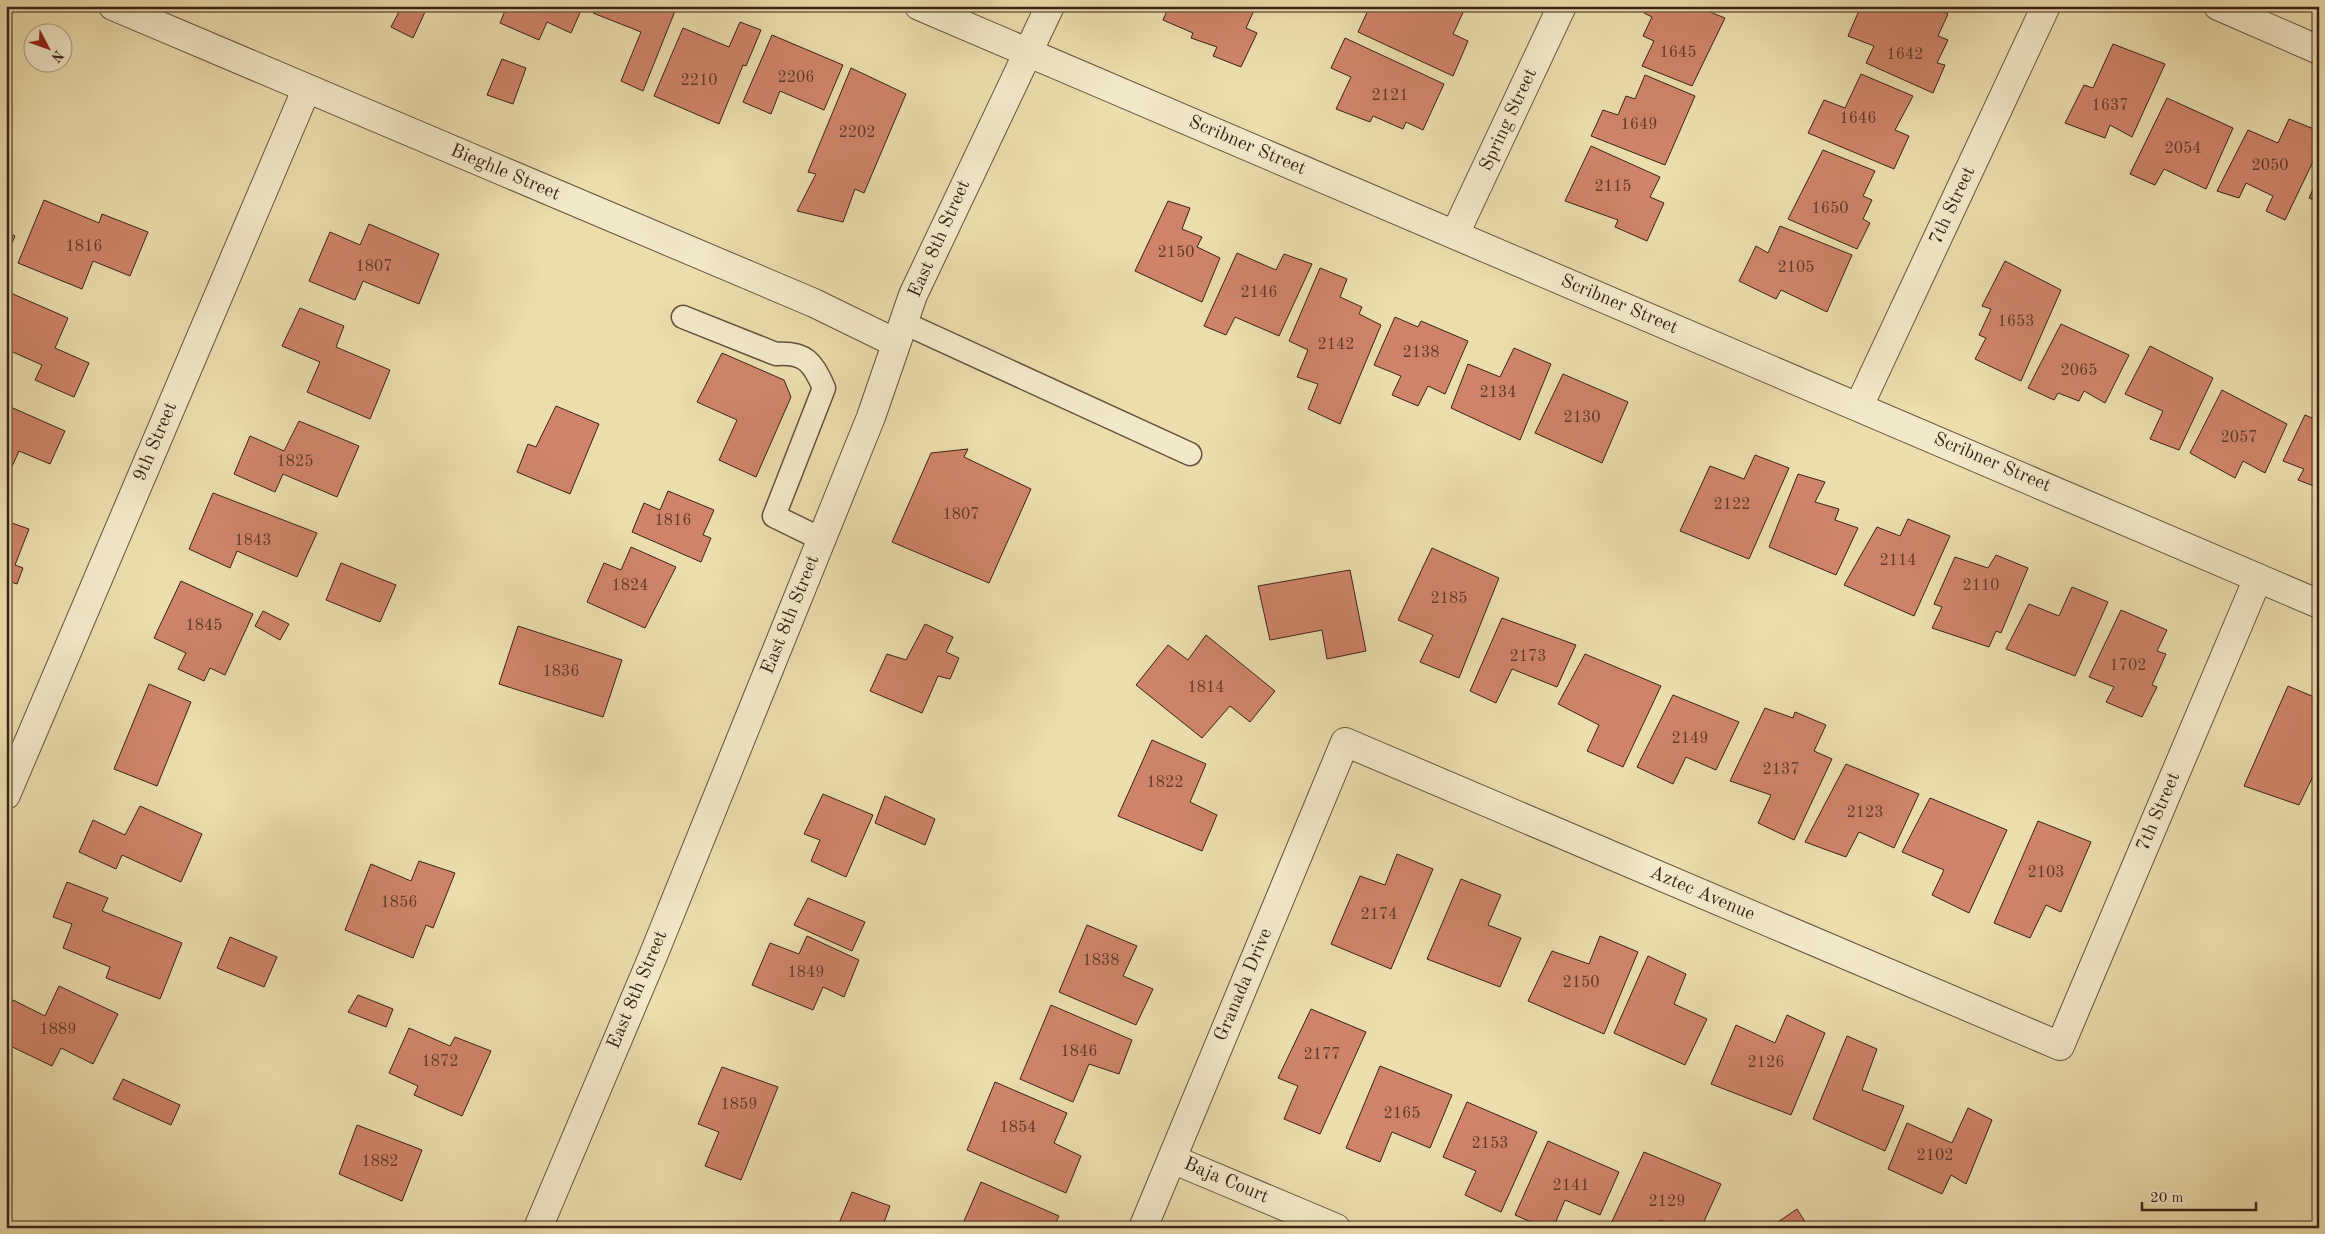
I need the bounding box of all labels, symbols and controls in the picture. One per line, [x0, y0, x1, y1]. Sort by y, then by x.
north arrow [22, 22, 72, 72]
house number: 1645 [1659, 45, 1697, 61]
text: N [48, 47, 66, 65]
house number: 1642 [1886, 47, 1924, 63]
street label: Spring Street [1477, 66, 1541, 174]
house number: 2206 [777, 70, 815, 86]
house number: 2210 [680, 73, 718, 89]
house number: 2121 [1371, 88, 1409, 104]
house number: 1637 [2091, 98, 2129, 114]
house number: 1646 [1839, 111, 1877, 127]
street label: Scribner Street [1186, 113, 1308, 179]
house number: 1649 [1620, 117, 1658, 133]
house number: 2202 [838, 125, 876, 141]
street label: Bieghle Street [447, 141, 563, 205]
house number: 2054 [2164, 141, 2202, 157]
house number: 2050 [2251, 158, 2289, 174]
street label: 7th Street [1927, 164, 1979, 248]
street label: East 8th Street [906, 177, 974, 301]
house number: 2115 [1594, 179, 1632, 195]
house number: 1650 [1811, 201, 1849, 217]
house number: 1816 [65, 239, 103, 255]
house number: 2150 [1157, 245, 1195, 261]
house number: 1807 [355, 259, 393, 275]
house number: 2105 [1777, 260, 1815, 276]
street label: Scribner Street [1558, 272, 1680, 338]
house number: 2146 [1240, 285, 1278, 301]
house number: 1653 [1997, 314, 2035, 330]
house number: 2142 [1317, 337, 1355, 353]
house number: 2138 [1402, 345, 1440, 361]
house number: 2065 [2060, 363, 2098, 379]
house number: 2134 [1479, 385, 1517, 401]
street label: 9th Street [131, 400, 181, 484]
house number: 2130 [1563, 410, 1601, 426]
street label: Scribner Street [1931, 430, 2053, 496]
house number: 2057 [2220, 430, 2258, 446]
house number: 1825 [276, 454, 314, 470]
house number: 2122 [1713, 497, 1751, 513]
house number: 1807 [942, 507, 980, 523]
house number: 1816 [654, 513, 692, 529]
house number: 1843 [234, 533, 272, 549]
street label: East 8th Street [759, 553, 823, 677]
house number: 2114 [1879, 553, 1917, 569]
house number: 1824 [611, 578, 649, 594]
house number: 2110 [1962, 578, 2000, 594]
house number: 2185 [1430, 591, 1468, 607]
house number: 1845 [185, 618, 223, 634]
house number: 2173 [1509, 649, 1547, 665]
house number: 1702 [2109, 658, 2147, 674]
house number: 1836 [542, 664, 580, 680]
house number: 1814 [1187, 680, 1225, 696]
house number: 2149 [1671, 731, 1709, 747]
house number: 2137 [1762, 762, 1800, 778]
street label: 7th Street [2134, 770, 2184, 854]
house number: 1822 [1146, 775, 1184, 791]
house number: 2123 [1846, 805, 1884, 821]
street label: Aztec Avenue [1647, 863, 1757, 925]
house number: 2103 [2027, 865, 2065, 881]
house number: 1856 [380, 895, 418, 911]
house number: 2174 [1360, 907, 1398, 923]
street label: Granada Drive [1212, 926, 1276, 1044]
street label: East 8th Street [605, 928, 671, 1052]
house number: 1838 [1082, 953, 1120, 969]
house number: 1849 [787, 965, 825, 981]
house number: 2150 [1562, 975, 1600, 991]
house number: 1889 [39, 1022, 77, 1038]
house number: 1846 [1060, 1044, 1098, 1060]
house number: 2177 [1303, 1047, 1341, 1063]
house number: 1872 [421, 1054, 459, 1070]
house number: 2126 [1747, 1055, 1785, 1071]
house number: 1859 [720, 1097, 758, 1113]
house number: 2165 [1383, 1106, 1421, 1122]
house number: 1854 [999, 1120, 1037, 1136]
house number: 2153 [1471, 1136, 1509, 1152]
house number: 2102 [1916, 1148, 1954, 1164]
house number: 1882 [361, 1154, 399, 1170]
street label: Baja Court [1181, 1155, 1271, 1207]
house number: 2141 [1552, 1178, 1590, 1194]
scale bar [2142, 1179, 2256, 1211]
text: 20 m [2150, 1191, 2184, 1206]
house number: 2129 [1648, 1194, 1686, 1210]

